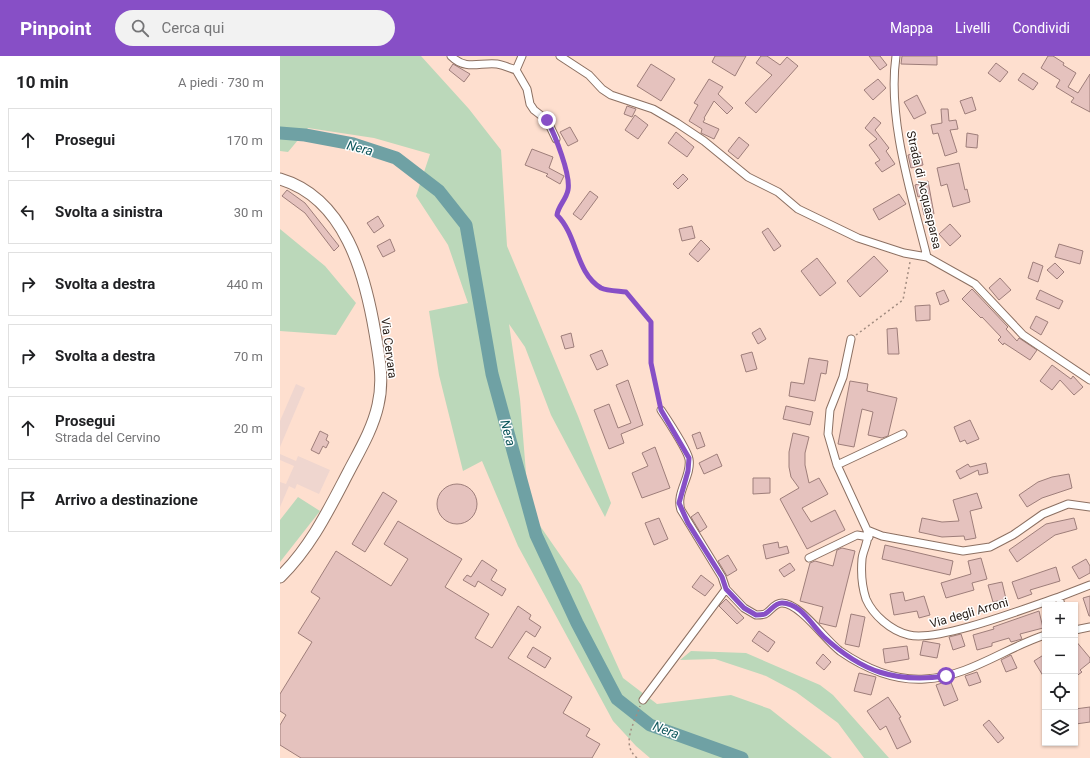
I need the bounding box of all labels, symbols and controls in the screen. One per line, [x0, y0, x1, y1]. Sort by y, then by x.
search box [115, 10, 395, 46]
text: Pinpoint [20, 17, 91, 40]
icon: search [129, 17, 151, 39]
text: Cerca qui [161, 19, 224, 37]
text: Mappa [890, 20, 933, 36]
text: Livelli [955, 20, 990, 36]
text: Condividi [1012, 20, 1070, 36]
text: 10 min [16, 72, 69, 92]
text: A piedi · 730 m [178, 75, 264, 90]
route end [538, 111, 556, 129]
icon: ahead [17, 129, 39, 151]
street label: Strada di Acquasparsa [904, 130, 944, 250]
text: Prosegui [55, 131, 115, 149]
text: 170 m [226, 133, 263, 148]
water label: Nera [345, 137, 375, 159]
icon: left [17, 201, 39, 223]
text: Svolta a sinistra [55, 203, 163, 221]
text: 30 m [234, 205, 263, 220]
icon: right [17, 273, 39, 295]
text: Svolta a destra [55, 275, 155, 293]
text: 440 m [226, 277, 263, 292]
street label: Via Cervara [378, 317, 400, 379]
icon: right [17, 345, 39, 367]
text: Svolta a destra [55, 347, 155, 365]
text: 70 m [234, 349, 263, 364]
text: Prosegui [55, 412, 115, 430]
icon: ahead [17, 417, 39, 439]
water label: Nera [497, 418, 519, 448]
text: 20 m [234, 421, 263, 436]
text: Strada del Cervino [55, 430, 160, 445]
icon: arrive [17, 489, 39, 511]
text: Arrivo a destinazione [55, 491, 198, 509]
street label: Via degli Arroni [928, 595, 1010, 631]
map controls [1042, 602, 1078, 746]
button: + [1042, 602, 1078, 638]
button: − [1042, 638, 1078, 674]
route start [937, 667, 955, 685]
button: locate [1042, 674, 1078, 710]
button: layers [1042, 710, 1078, 746]
water label: Nera [651, 718, 681, 742]

